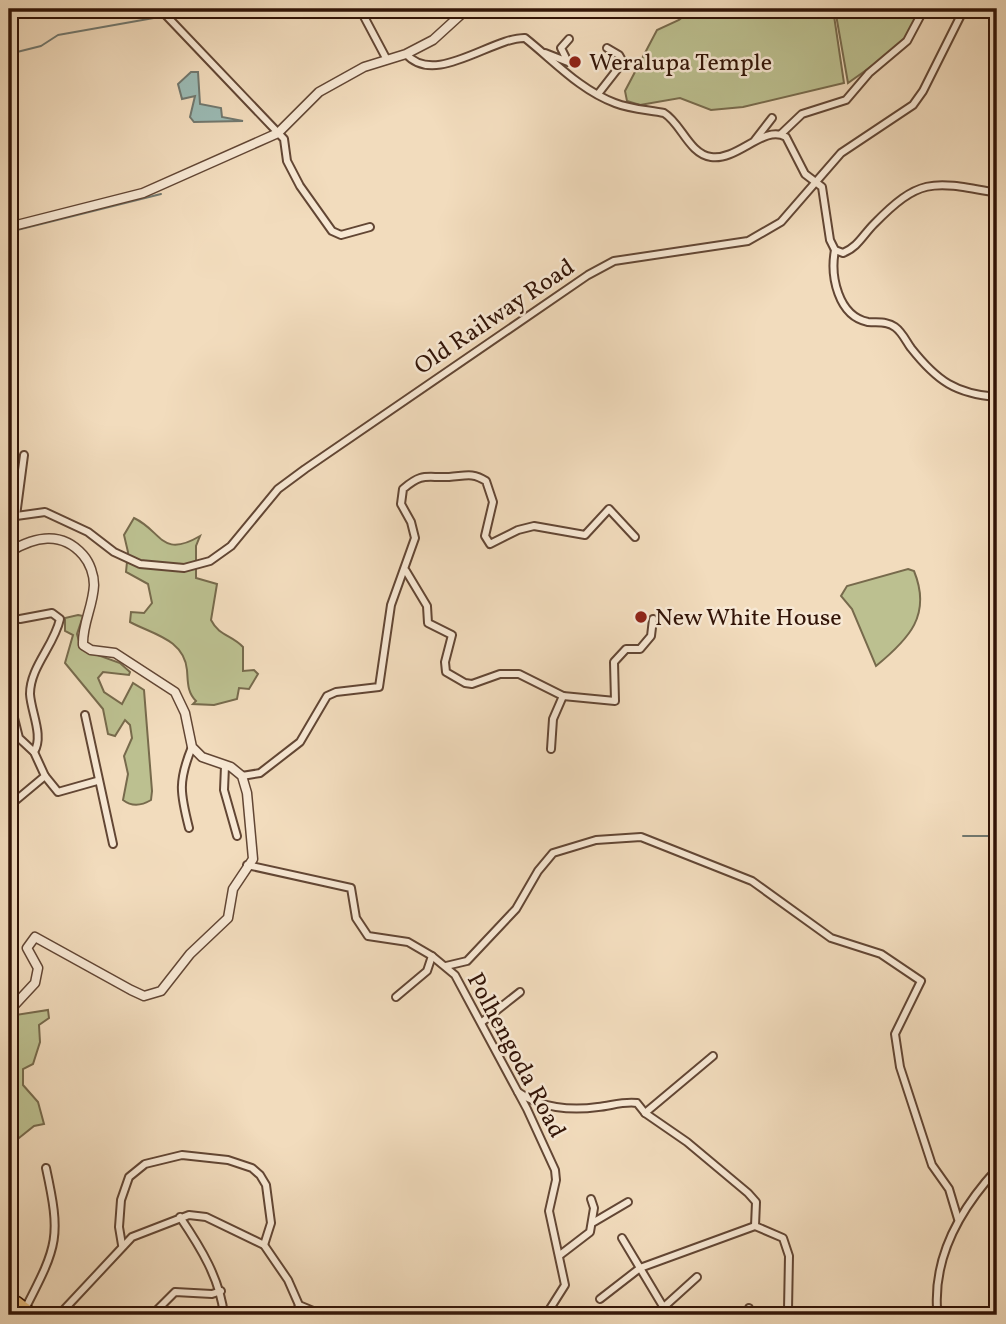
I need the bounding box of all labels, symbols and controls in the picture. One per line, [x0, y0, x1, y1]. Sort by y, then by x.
place label: Weralupa Temple [589, 47, 772, 81]
marker: Weralupa Temple [567, 54, 583, 70]
street label: Old Railway Road [408, 251, 582, 384]
place label: New White House [655, 602, 842, 636]
marker: New White House [633, 609, 649, 625]
street label: Polhengoda Road [457, 967, 573, 1145]

